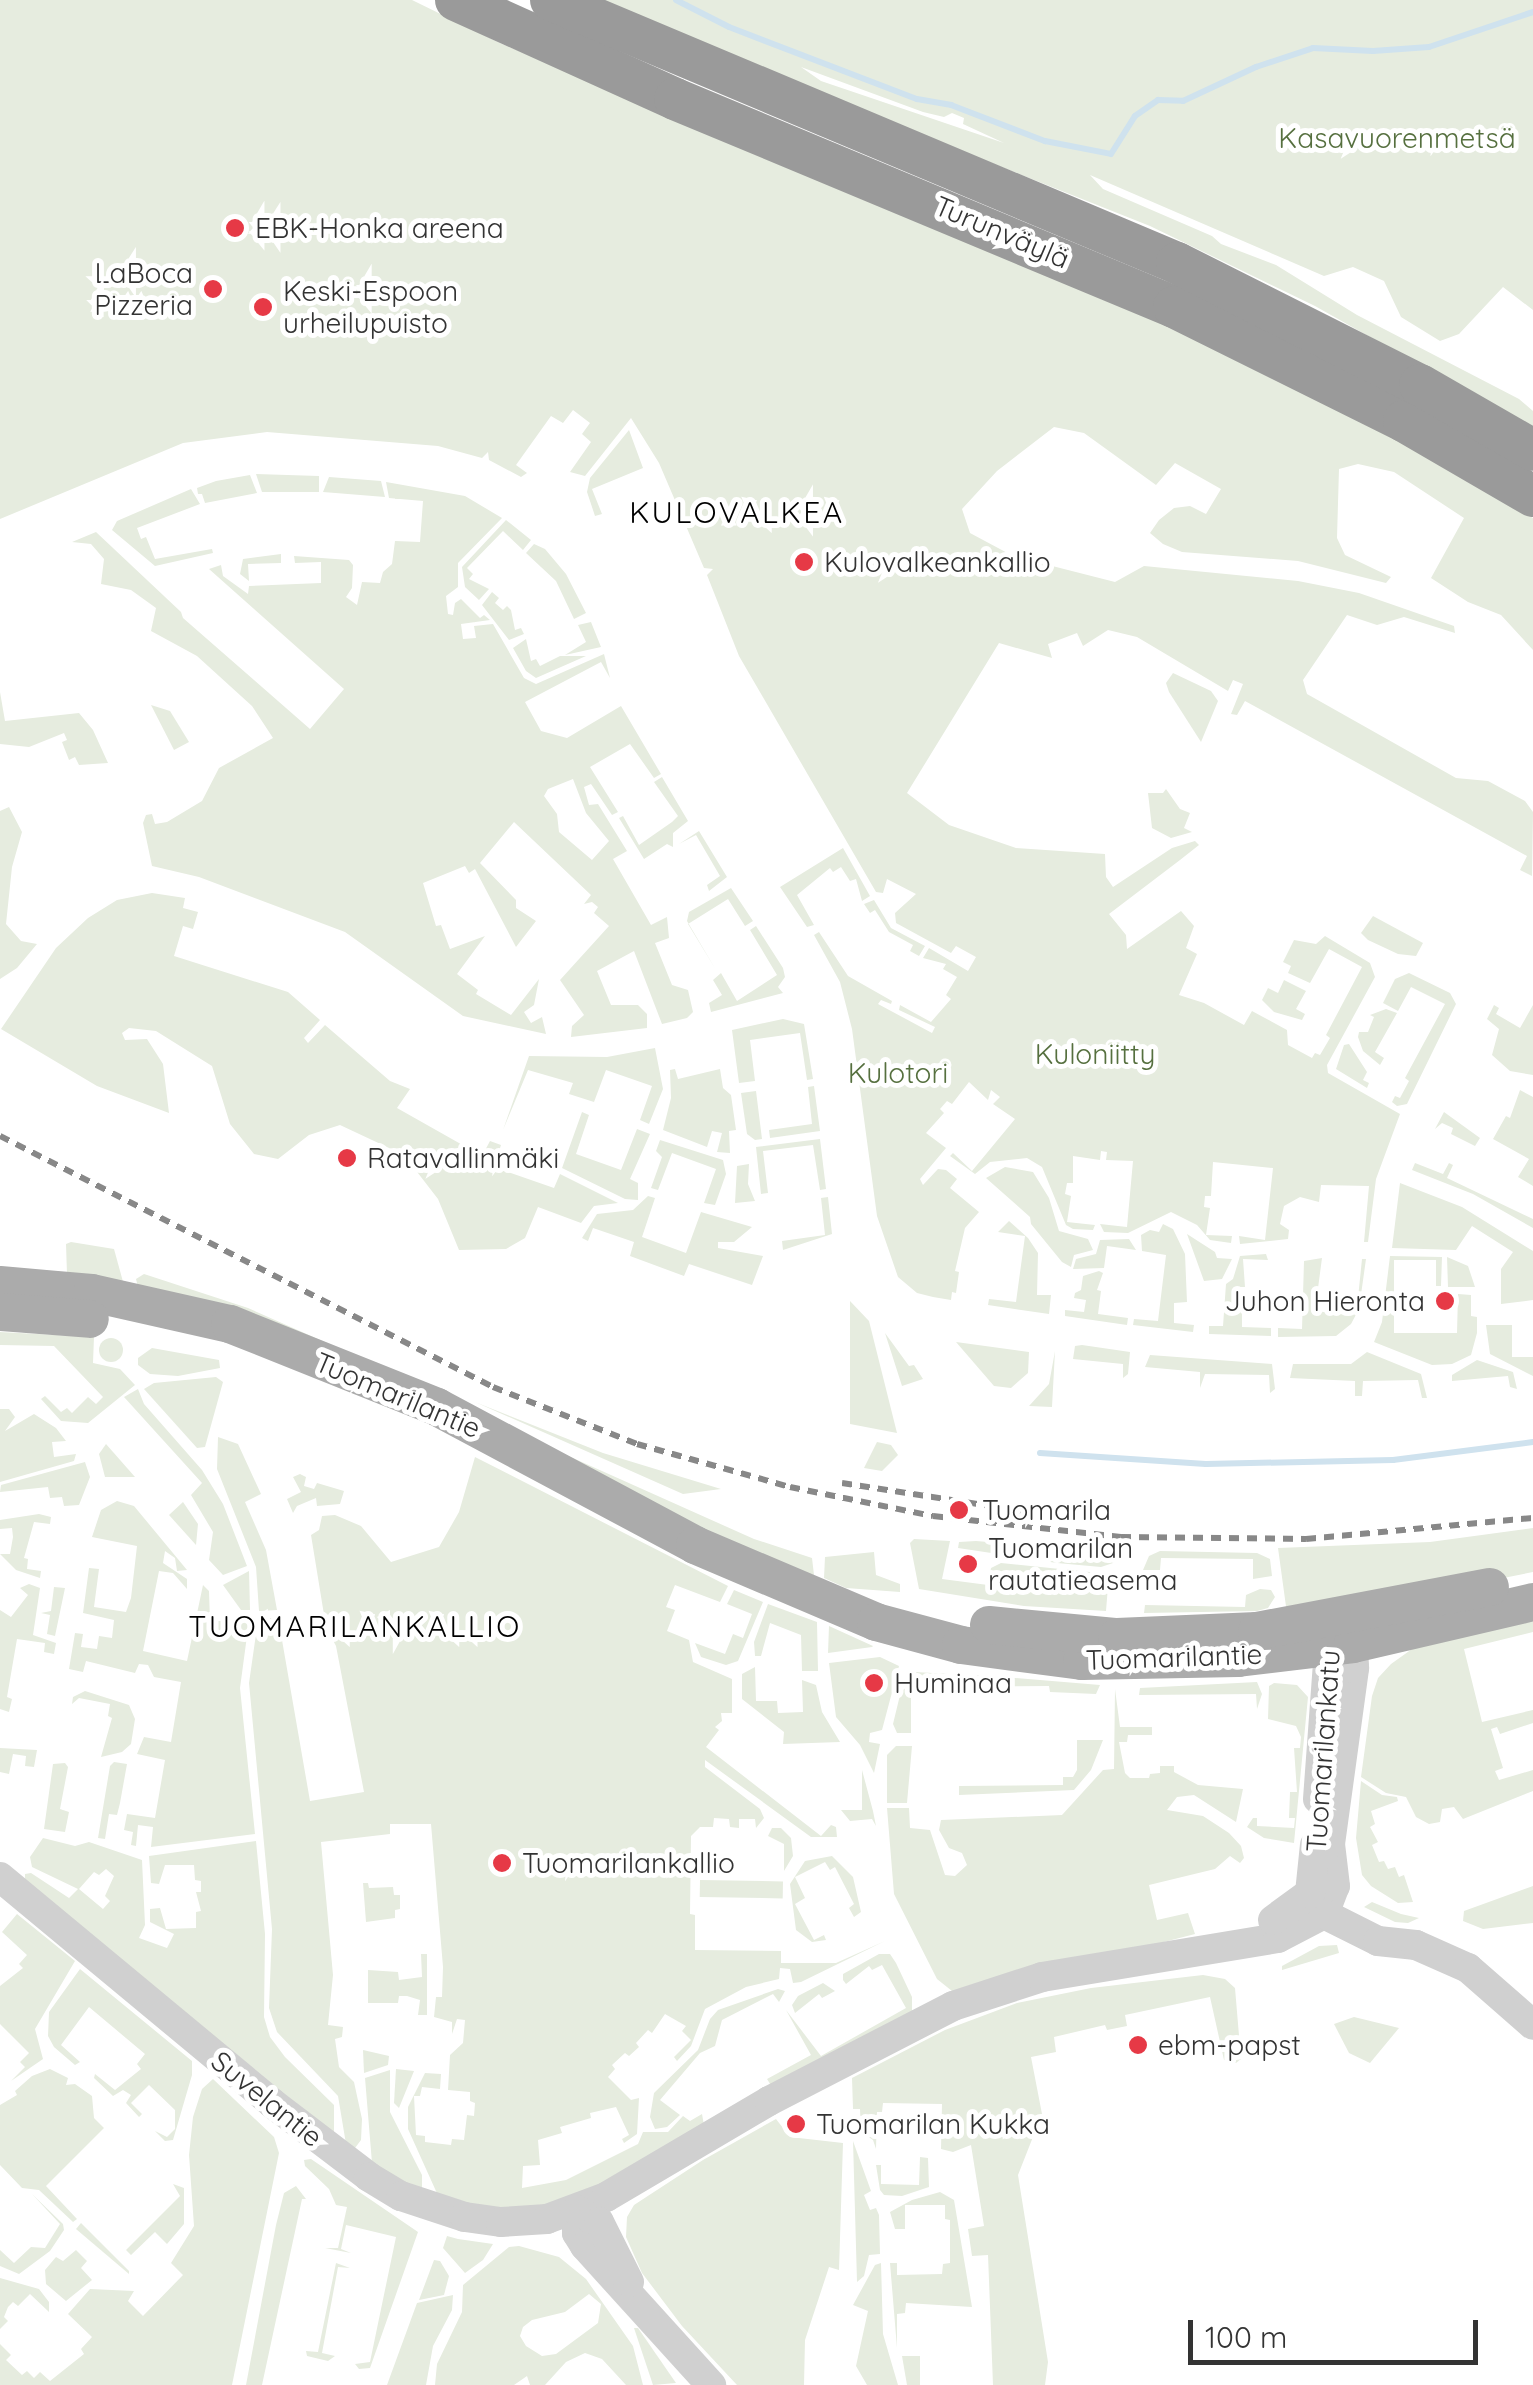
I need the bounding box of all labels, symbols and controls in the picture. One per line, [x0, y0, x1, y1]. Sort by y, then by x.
park label: Kasavuorenmetsä [1278, 121, 1516, 155]
street label: Turunväylä [929, 189, 1075, 275]
place label: EBK-Honka areena [255, 211, 504, 245]
marker: EBK-Honka areena [224, 217, 246, 239]
place label: LaBoca Pizzeria [94, 256, 193, 322]
place label: Keski-Espoon urheilupuisto [283, 274, 458, 340]
marker: LaBoca Pizzeria [202, 278, 224, 300]
marker: Keski-Espoon urheilupuisto [252, 296, 274, 318]
district label: KULOVALKEA [629, 494, 845, 530]
place label: Kulovalkeankallio [824, 545, 1051, 579]
marker: Kulovalkeankallio [793, 551, 815, 573]
park label: Kuloniitty [1035, 1037, 1155, 1071]
park label: Kulotori [848, 1056, 948, 1090]
place label: Ratavallinmäki [367, 1141, 559, 1175]
marker: Ratavallinmäki [336, 1147, 358, 1169]
place label: Juhon Hieronta [1225, 1284, 1425, 1318]
marker: Juhon Hieronta [1434, 1290, 1456, 1312]
street label: Tuomarilantie [310, 1345, 486, 1445]
place label: Tuomarila [982, 1493, 1111, 1527]
marker: Tuomarila [946, 1497, 972, 1523]
place label: Tuomarilan rautatieasema [988, 1531, 1177, 1597]
marker: Tuomarilan rautatieasema [957, 1553, 979, 1575]
district label: TUOMARILANKALLIO [188, 1608, 522, 1644]
street label: Tuomarilantie [1085, 1637, 1263, 1677]
street label: Tuomarilankatu [1299, 1649, 1347, 1853]
place label: Huminaa [894, 1666, 1012, 1700]
marker: Huminaa [863, 1672, 885, 1694]
place label: Tuomarilankallio [522, 1846, 735, 1880]
marker: Tuomarilankallio [491, 1852, 513, 1874]
place label: ebm-papst [1158, 2028, 1301, 2062]
marker: ebm-papst [1127, 2034, 1149, 2056]
street label: Suvelantie [205, 2044, 329, 2154]
place label: Tuomarilan Kukka [816, 2107, 1050, 2141]
marker: Tuomarilan Kukka [785, 2113, 807, 2135]
scale bar [1193, 2300, 1483, 2362]
text: 100 m [1205, 2318, 1287, 2356]

